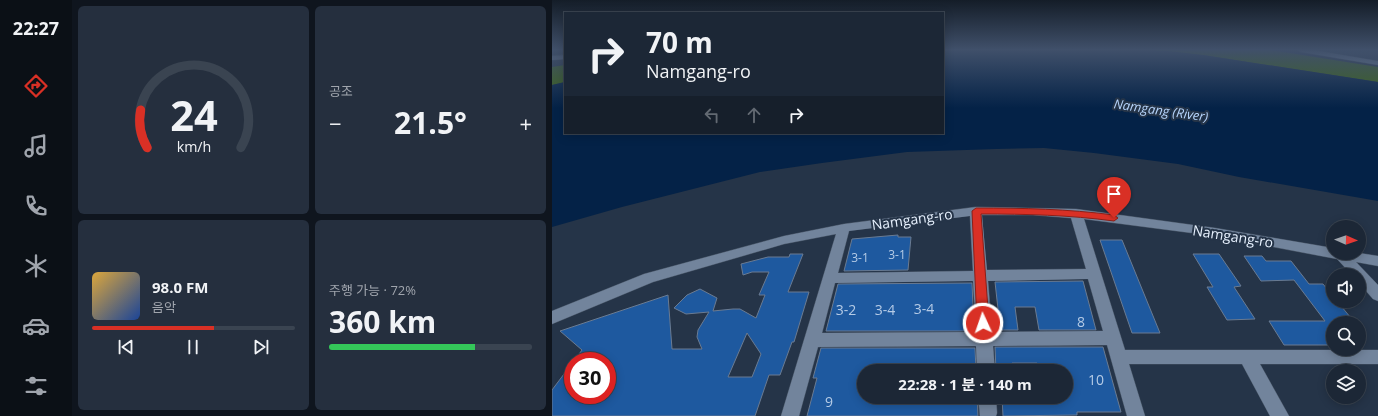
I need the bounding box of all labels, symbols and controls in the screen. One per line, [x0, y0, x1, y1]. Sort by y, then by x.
text: 22:27 [13, 16, 59, 40]
text: 70 m [646, 23, 713, 61]
icon: right [580, 28, 632, 80]
text: Namgang-ro [646, 59, 751, 83]
icon: directions [22, 72, 50, 100]
text: 공조 [329, 82, 353, 100]
text: 24 [170, 87, 217, 143]
water label: Namgang (River) [1113, 94, 1210, 126]
text: 21.5° [394, 102, 467, 143]
icon: left [701, 104, 723, 126]
icon: ahead [743, 104, 765, 126]
icon: right [785, 104, 807, 126]
text: − [329, 108, 342, 138]
text: + [519, 108, 532, 138]
icon: music [22, 132, 50, 160]
text: km/h [176, 137, 211, 156]
pin [1097, 177, 1131, 218]
icon: arrive [1103, 183, 1125, 205]
icon: phone [22, 192, 50, 220]
street label: Namgang-ro [870, 204, 954, 234]
street label: Namgang-ro [1191, 220, 1275, 252]
north arrow [1326, 220, 1366, 260]
map controls [1326, 220, 1366, 404]
house number: 3-1 [888, 246, 906, 263]
house number: 3-1 [851, 249, 869, 266]
icon: climate [22, 252, 50, 280]
button: sound [1326, 268, 1366, 308]
text: 98.0 FM [152, 277, 208, 297]
text: 주행 가능 · 72% [329, 281, 416, 299]
text: 음악 [152, 298, 176, 316]
house number: 3-4 [914, 299, 934, 318]
house number: 3-2 [836, 300, 856, 319]
house number: 3-4 [875, 300, 895, 319]
text: 360 km [329, 301, 436, 342]
position arrow [962, 302, 1004, 344]
icon: car [22, 312, 50, 340]
house number: 8 [1077, 312, 1085, 331]
button: search [1326, 316, 1366, 356]
icon: previous [115, 336, 137, 358]
icon: pause [182, 336, 204, 358]
icon: next [250, 336, 272, 358]
speed limit sign: 30 [564, 352, 616, 404]
button: layers [1326, 364, 1366, 404]
house number: 10 [1088, 370, 1104, 389]
icon: filters [22, 372, 50, 400]
text: 22:28 · 1 분 · 140 m [898, 374, 1032, 394]
house number: 9 [825, 392, 833, 411]

